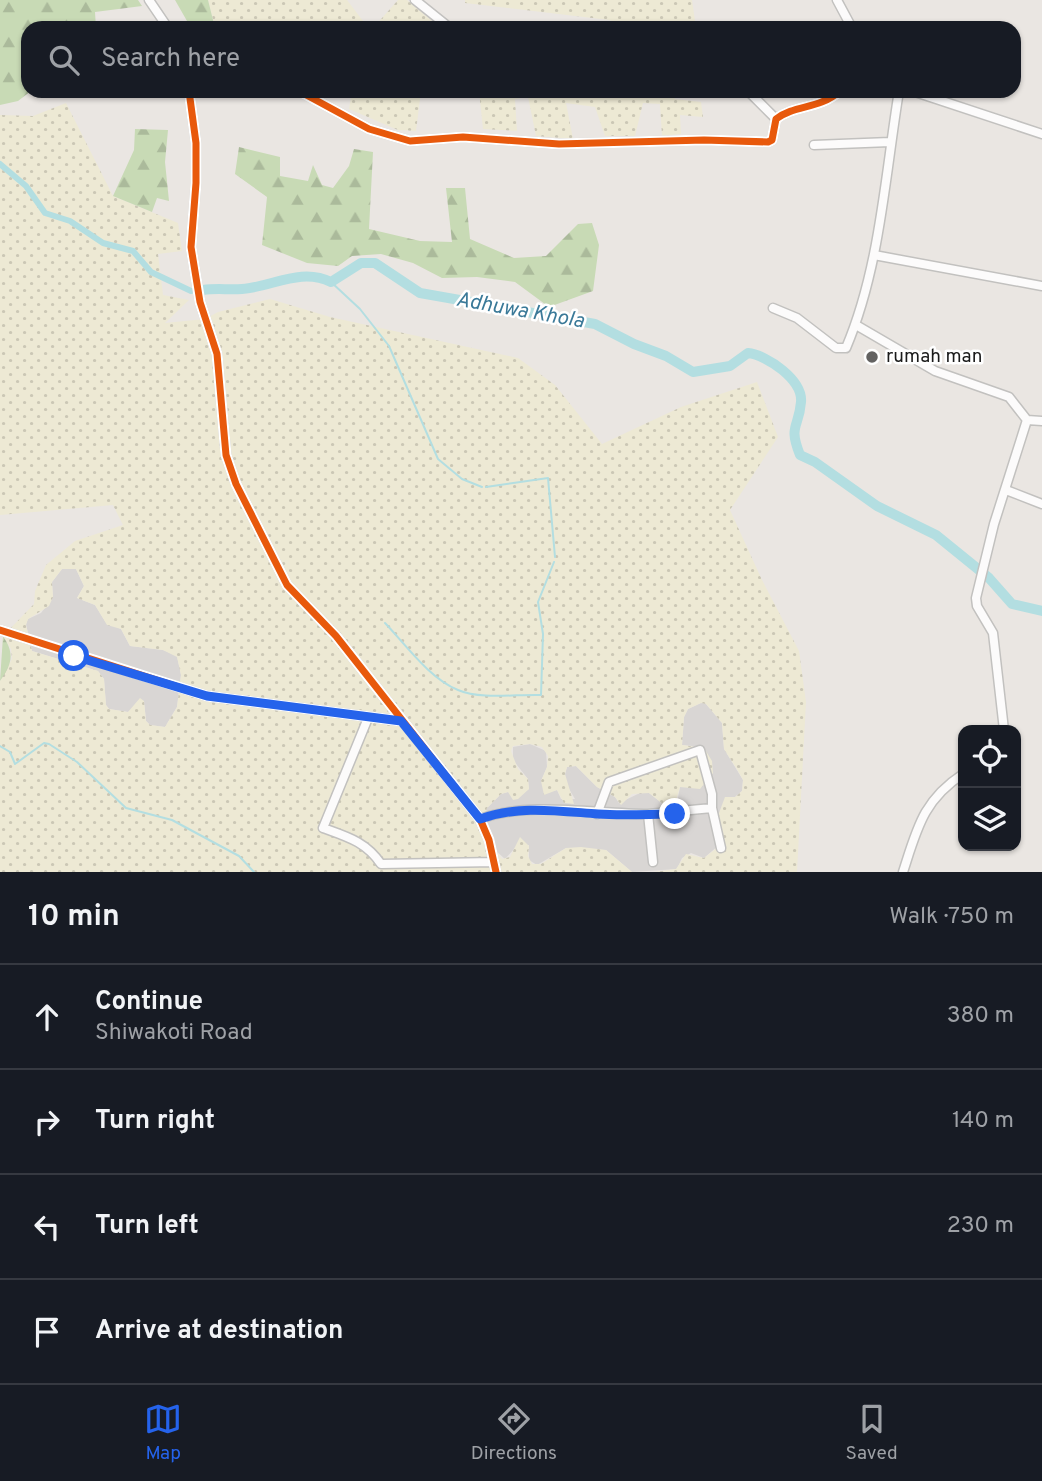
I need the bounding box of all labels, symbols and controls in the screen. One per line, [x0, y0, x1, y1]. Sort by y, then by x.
search box [21, 21, 1021, 98]
icon: search [45, 41, 83, 79]
text: Search here [101, 43, 240, 76]
water label: Adhuwa Khola [454, 286, 586, 336]
place label: rumah man [886, 345, 983, 369]
marker: rumah man [864, 349, 880, 365]
route start [58, 640, 89, 671]
map controls [958, 725, 1021, 851]
button: locate [958, 725, 1021, 788]
button: layers [958, 788, 1021, 851]
route end [659, 798, 690, 829]
text: 10 min [28, 899, 120, 936]
text: Walk · 750 m [889, 903, 1014, 932]
text: Continue [95, 986, 203, 1019]
icon: ahead [28, 998, 66, 1036]
text: 380 m [947, 1002, 1014, 1031]
text: Shiwakoti Road [95, 1019, 253, 1048]
icon: right [28, 1103, 66, 1141]
text: Turn right [95, 1105, 215, 1138]
text: 140 m [952, 1107, 1014, 1136]
icon: left [28, 1208, 66, 1246]
text: Turn left [95, 1210, 199, 1243]
text: 230 m [947, 1212, 1014, 1241]
icon: arrive [28, 1313, 66, 1351]
text: Arrive at destination [95, 1315, 343, 1348]
tab: Map [144, 1400, 182, 1466]
tab: Directions [471, 1400, 557, 1466]
tab: Saved [846, 1400, 898, 1466]

